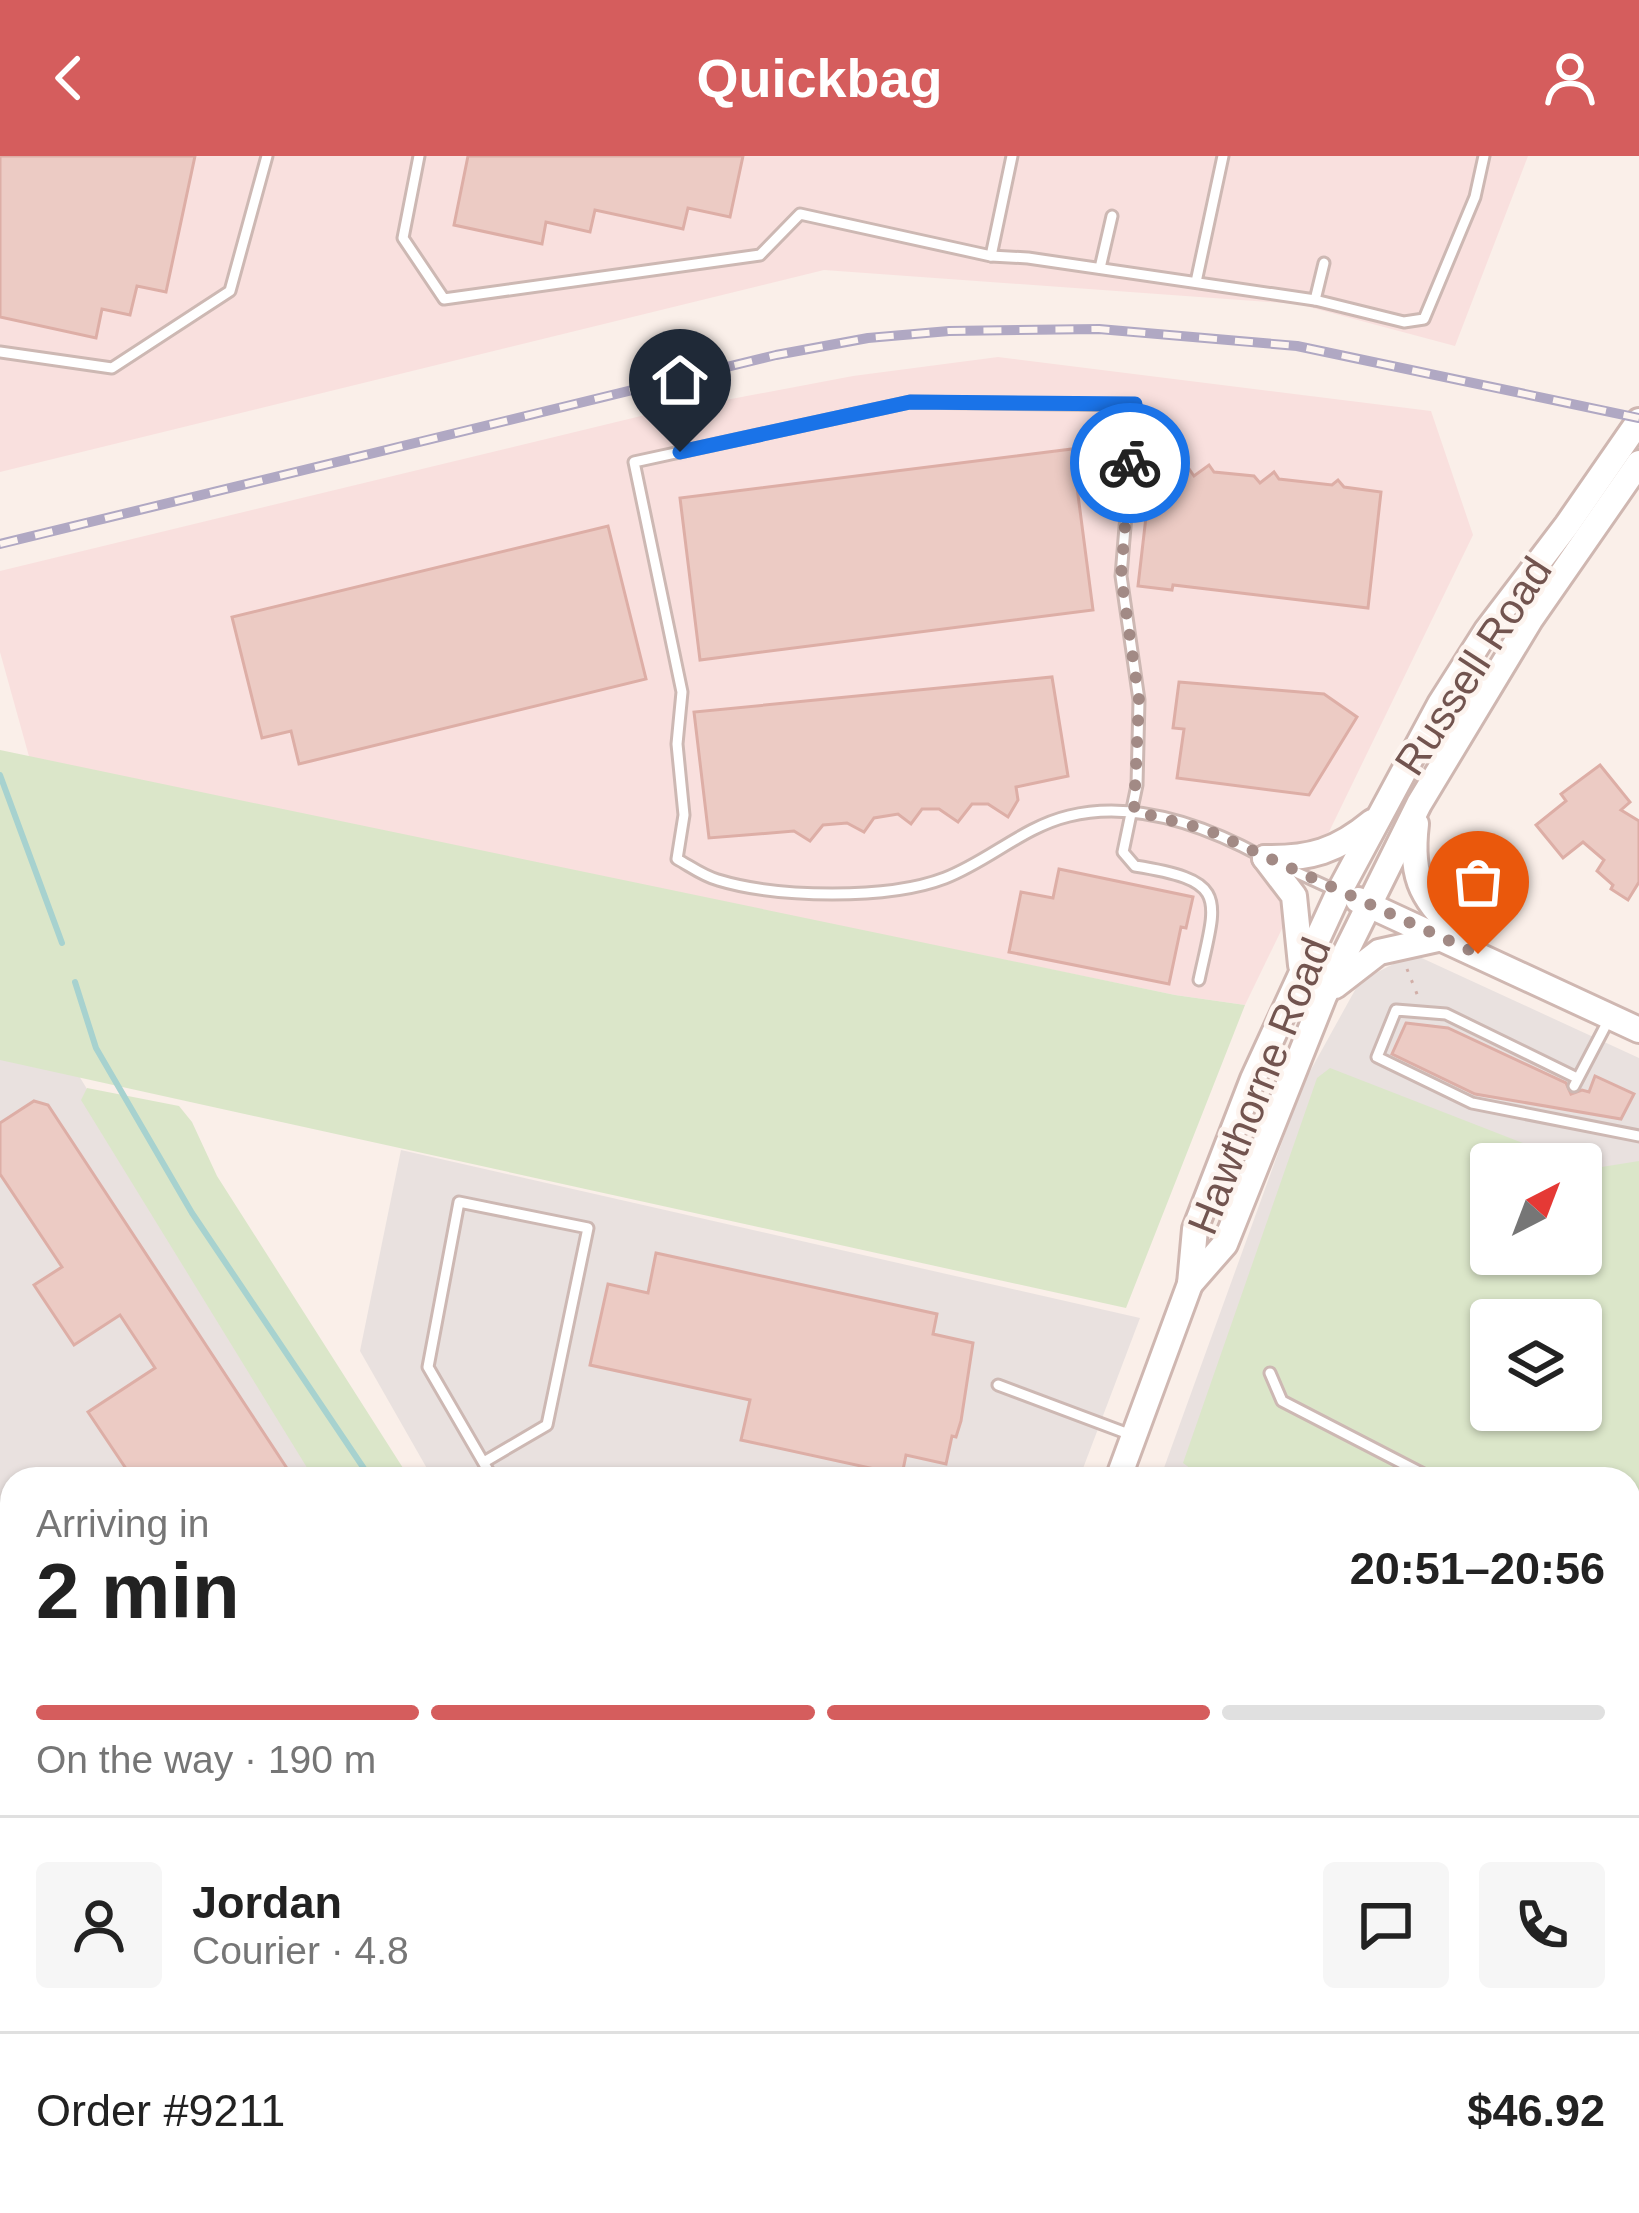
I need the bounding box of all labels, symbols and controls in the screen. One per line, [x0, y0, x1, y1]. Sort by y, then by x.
icon: back [36, 45, 102, 111]
icon: person [1537, 45, 1603, 111]
text: Quickbag [696, 48, 943, 108]
pin [629, 329, 731, 452]
icon: home [647, 347, 713, 413]
courier [1070, 403, 1190, 523]
icon: bike [1097, 430, 1163, 496]
street label: Russell Road [1385, 548, 1561, 784]
pin [1427, 831, 1529, 954]
icon: bag [1445, 849, 1511, 915]
street label: Hawthorne Road [1178, 931, 1340, 1241]
north arrow [1470, 1143, 1602, 1275]
map controls [1470, 1143, 1602, 1431]
button: layers [1470, 1299, 1602, 1431]
text: Arriving in [36, 1502, 209, 1545]
text: 20:51–20:56 [1350, 1543, 1605, 1594]
text: 2 min [36, 1547, 240, 1635]
text: On the way · 190 m [36, 1738, 376, 1781]
button: person [36, 1862, 162, 1988]
button: chat [1323, 1862, 1449, 1988]
button: phone [1479, 1862, 1605, 1988]
text: Jordan [192, 1877, 342, 1928]
text: Courier · 4.8 [192, 1929, 409, 1972]
text: Order #9211 [36, 2085, 285, 2136]
text: $46.92 [1467, 2085, 1605, 2136]

